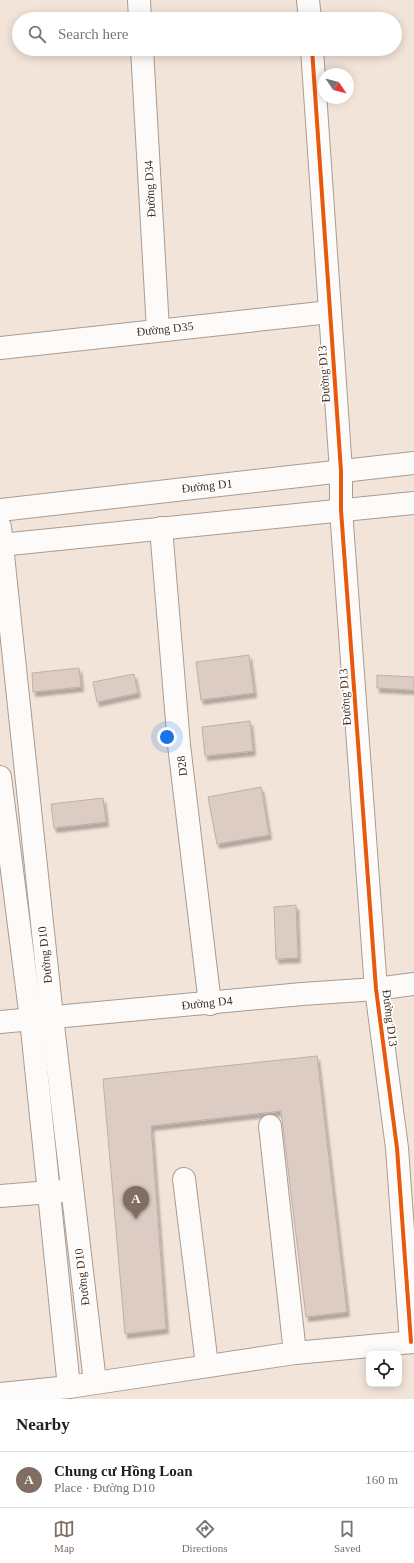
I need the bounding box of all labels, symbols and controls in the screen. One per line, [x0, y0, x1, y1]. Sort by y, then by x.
search box [12, 12, 402, 56]
icon: search [26, 23, 48, 45]
text: Search here [58, 26, 128, 42]
north arrow [318, 68, 354, 104]
street label: Đường D34 [142, 160, 158, 218]
street label: Đường D35 [136, 319, 194, 339]
street label: Đường D13 [315, 345, 333, 403]
street label: Đường D1 [181, 476, 233, 496]
street label: Đường D13 [336, 668, 354, 726]
your location [157, 727, 177, 747]
street label: D28 [174, 755, 190, 777]
street label: Đường D10 [35, 926, 55, 984]
street label: Đường D13 [380, 989, 400, 1047]
street label: Đường D4 [181, 993, 233, 1013]
pin: A [123, 1186, 149, 1219]
street label: Đường D10 [72, 1248, 92, 1306]
map controls [366, 1351, 402, 1387]
button: locate [366, 1351, 402, 1387]
text: Nearby [16, 1415, 70, 1434]
text: Chung cư Hồng Loan [54, 1463, 193, 1479]
text: A [24, 1472, 34, 1487]
text: 160 m [365, 1472, 398, 1487]
text: Place · Đường D10 [54, 1480, 155, 1495]
tab: Map [53, 1518, 75, 1554]
tab: Directions [182, 1518, 227, 1554]
tab: Saved [334, 1518, 361, 1554]

